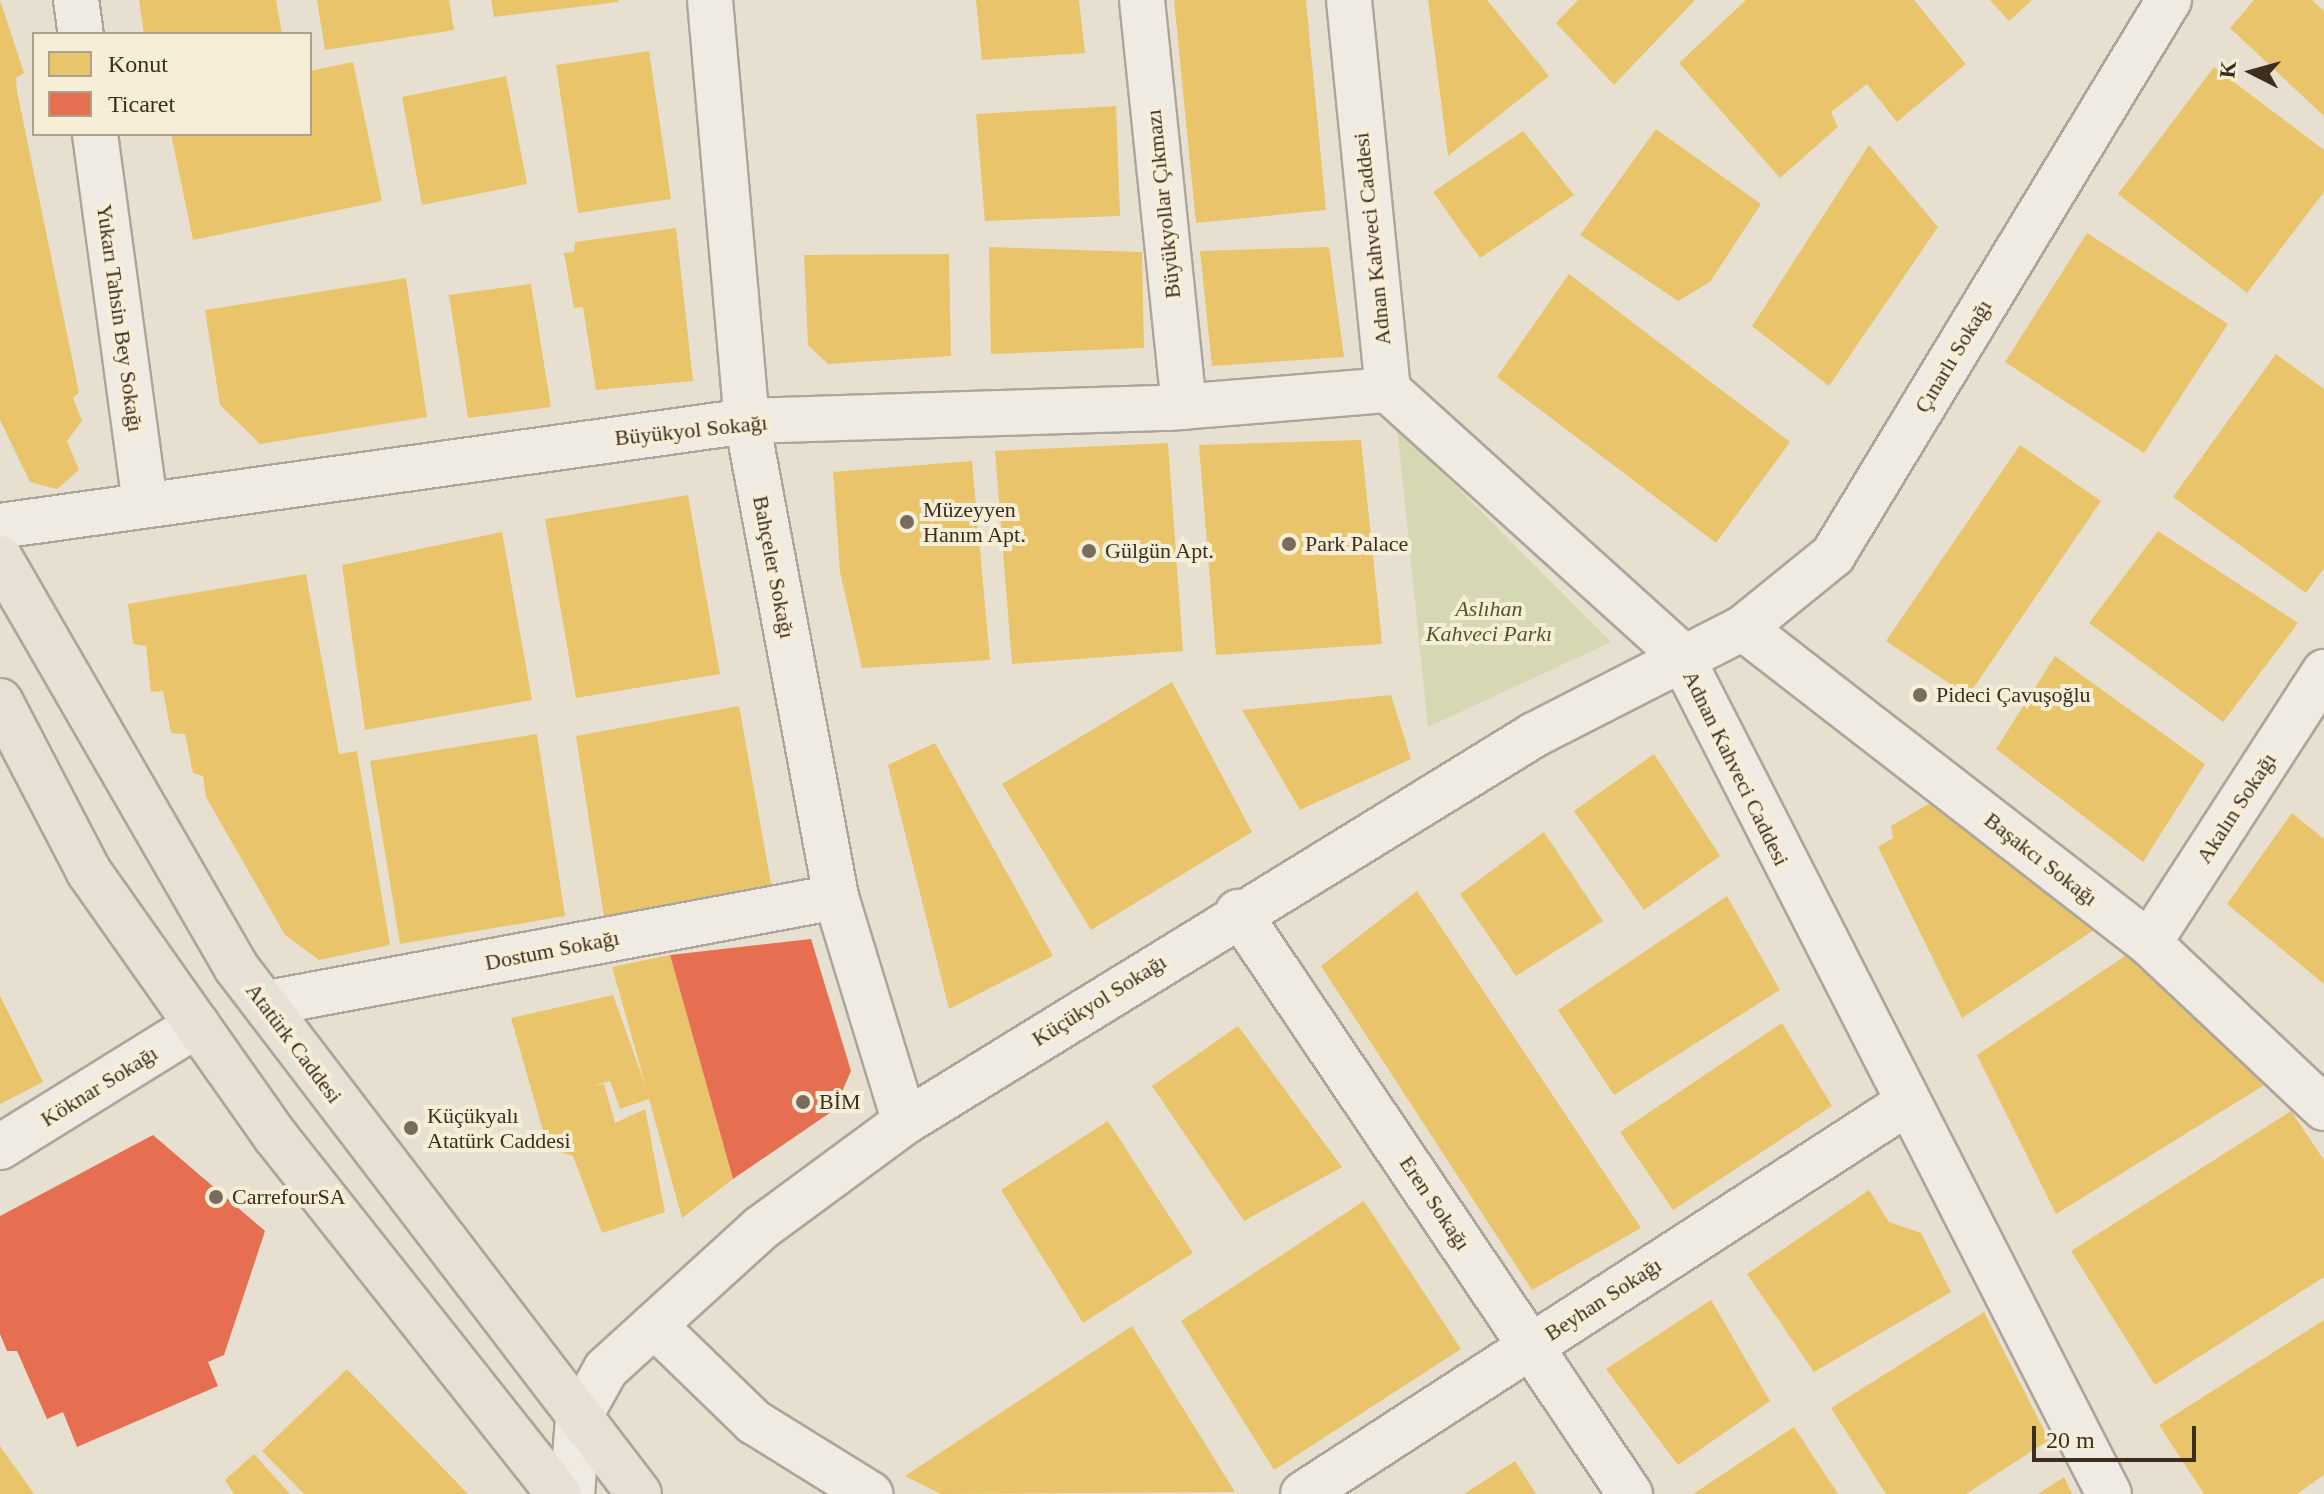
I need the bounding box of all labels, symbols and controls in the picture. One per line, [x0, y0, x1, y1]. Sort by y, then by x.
legend [32, 32, 312, 136]
north arrow [2212, 32, 2292, 112]
text: Konut [108, 51, 168, 77]
text: K [2214, 60, 2241, 79]
text: Ticaret [108, 91, 175, 117]
street label: Büyükyollar Çıkmazı [1140, 108, 1186, 300]
street label: Adnan Kahveci Caddesi [1348, 131, 1396, 347]
street label: Yukarı Tahsin Bey Sokağı [91, 202, 149, 434]
street label: Çınarlı Sokağı [1909, 294, 1997, 418]
street label: Büyükyol Sokağı [613, 409, 769, 451]
street label: Bahçeler Sokağı [747, 493, 801, 641]
place label: Müzeyyen Hanım Apt. [923, 496, 1027, 548]
marker: Müzeyyen Hanım Apt. [898, 513, 916, 531]
place label: Park Palace [1305, 531, 1408, 557]
marker: Park Palace [1280, 535, 1298, 553]
place label: Gülgün Apt. [1105, 538, 1215, 564]
marker: Gülgün Apt. [1080, 542, 1098, 560]
park label: Aslıhan Kahveci Parkı [1426, 595, 1552, 646]
street label: Adnan Kahveci Caddesi [1677, 666, 1795, 870]
place label: Pideci Çavuşoğlu [1936, 682, 2091, 708]
marker: Pideci Çavuşoğlu [1911, 686, 1929, 704]
street label: Akalın Sokağı [2190, 748, 2282, 868]
street label: Başakcı Sokağı [1979, 807, 2103, 911]
street label: Dostum Sokağı [483, 924, 621, 976]
street label: Küçükyol Sokağı [1027, 948, 1171, 1052]
street label: Atatürk Caddesi [240, 978, 348, 1108]
street label: Köknar Sokağı [36, 1040, 162, 1132]
place label: BİM [819, 1089, 861, 1115]
marker: BİM [794, 1093, 812, 1111]
place label: Küçükyalı Atatürk Caddesi [427, 1102, 571, 1154]
marker: Küçükyalı Atatürk Caddesi [402, 1119, 420, 1137]
street label: Eren Sokağı [1394, 1151, 1476, 1255]
place label: CarrefourSA [232, 1184, 346, 1210]
marker: CarrefourSA [207, 1188, 225, 1206]
street label: Beyhan Sokağı [1540, 1251, 1666, 1347]
scale bar [2036, 1410, 2200, 1460]
text: 20 m [2046, 1427, 2095, 1453]

